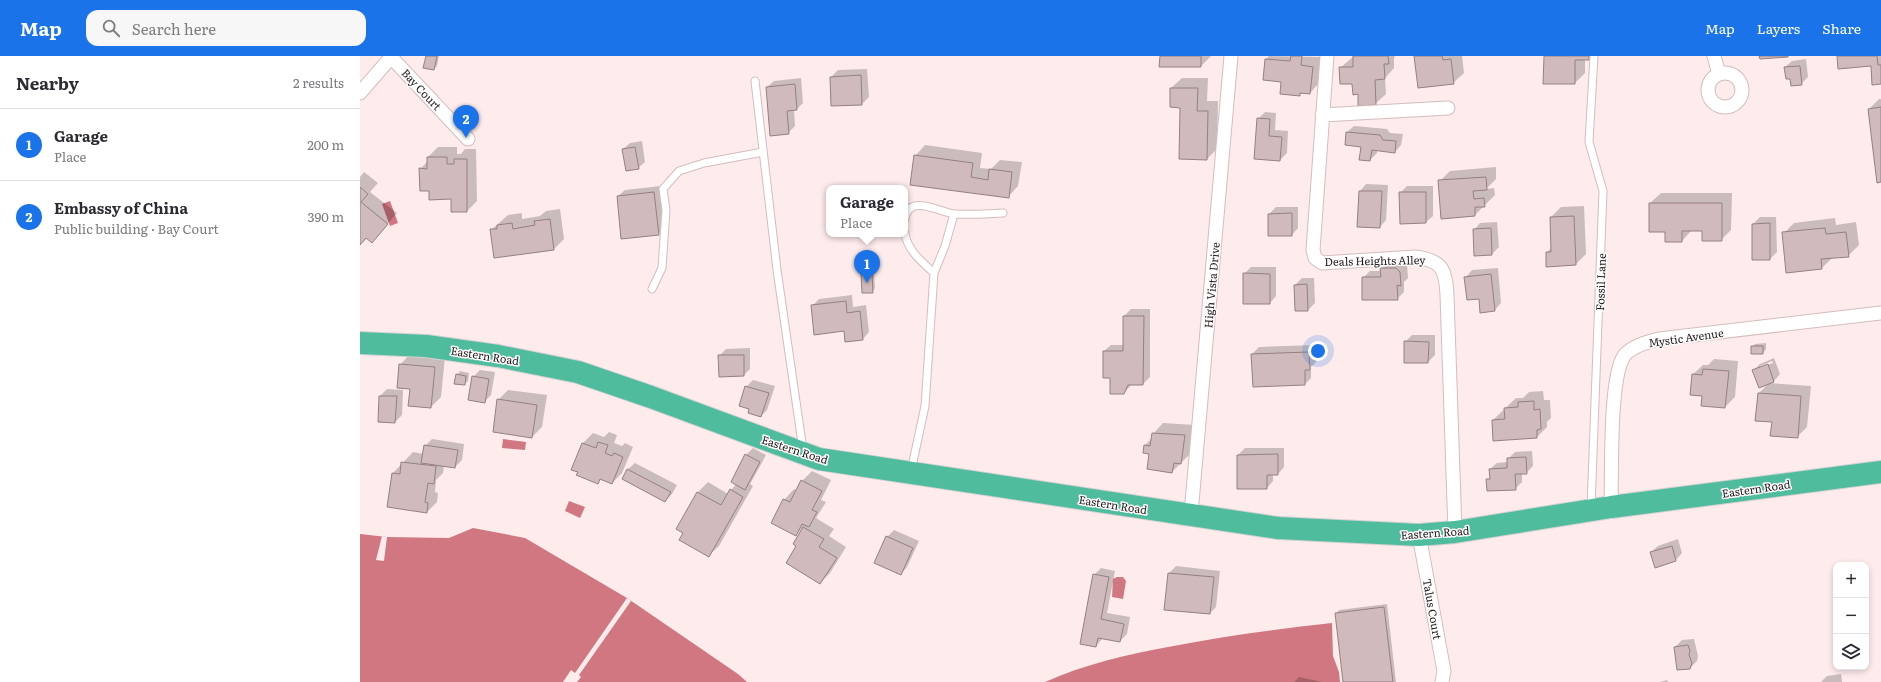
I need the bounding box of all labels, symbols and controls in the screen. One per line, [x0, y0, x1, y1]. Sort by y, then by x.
search box [86, 10, 366, 46]
text: Map [20, 14, 62, 42]
icon: search [100, 17, 122, 39]
text: Search here [132, 17, 216, 40]
text: Map [1705, 18, 1735, 38]
text: Layers [1757, 18, 1800, 38]
text: Share [1822, 18, 1861, 38]
street label: Bay Court [398, 65, 446, 114]
text: Nearby [16, 70, 79, 95]
text: 2 results [293, 73, 344, 92]
pin: 2 [453, 105, 479, 138]
text: Garage [54, 124, 108, 147]
text: 1 [26, 135, 32, 154]
text: 200 m [307, 135, 344, 154]
text: Place [54, 147, 86, 166]
popup [826, 185, 908, 237]
text: Garage [840, 190, 894, 213]
text: Embassy of China [54, 196, 188, 219]
text: 2 [26, 207, 32, 226]
text: 390 m [307, 207, 344, 226]
text: Place [840, 213, 872, 232]
text: Public building · Bay Court [54, 219, 219, 238]
street label: High Vista Drive [1199, 241, 1223, 329]
pin: 1 [854, 250, 880, 283]
street label: Deals Heights Alley [1324, 251, 1426, 269]
street label: Fossil Lane [1591, 253, 1609, 311]
street label: Mystic Avenue [1648, 324, 1725, 350]
your location [1308, 341, 1328, 361]
street label: Eastern Road [450, 342, 521, 368]
street label: Eastern Road [760, 431, 831, 467]
street label: Eastern Road [1721, 475, 1792, 501]
street label: Eastern Road [1078, 491, 1149, 517]
street label: Eastern Road [1400, 522, 1470, 542]
map controls [1833, 562, 1869, 670]
button: + [1833, 562, 1869, 598]
street label: Talus Court [1420, 577, 1446, 641]
button: − [1833, 598, 1869, 634]
button: layers [1833, 634, 1869, 670]

